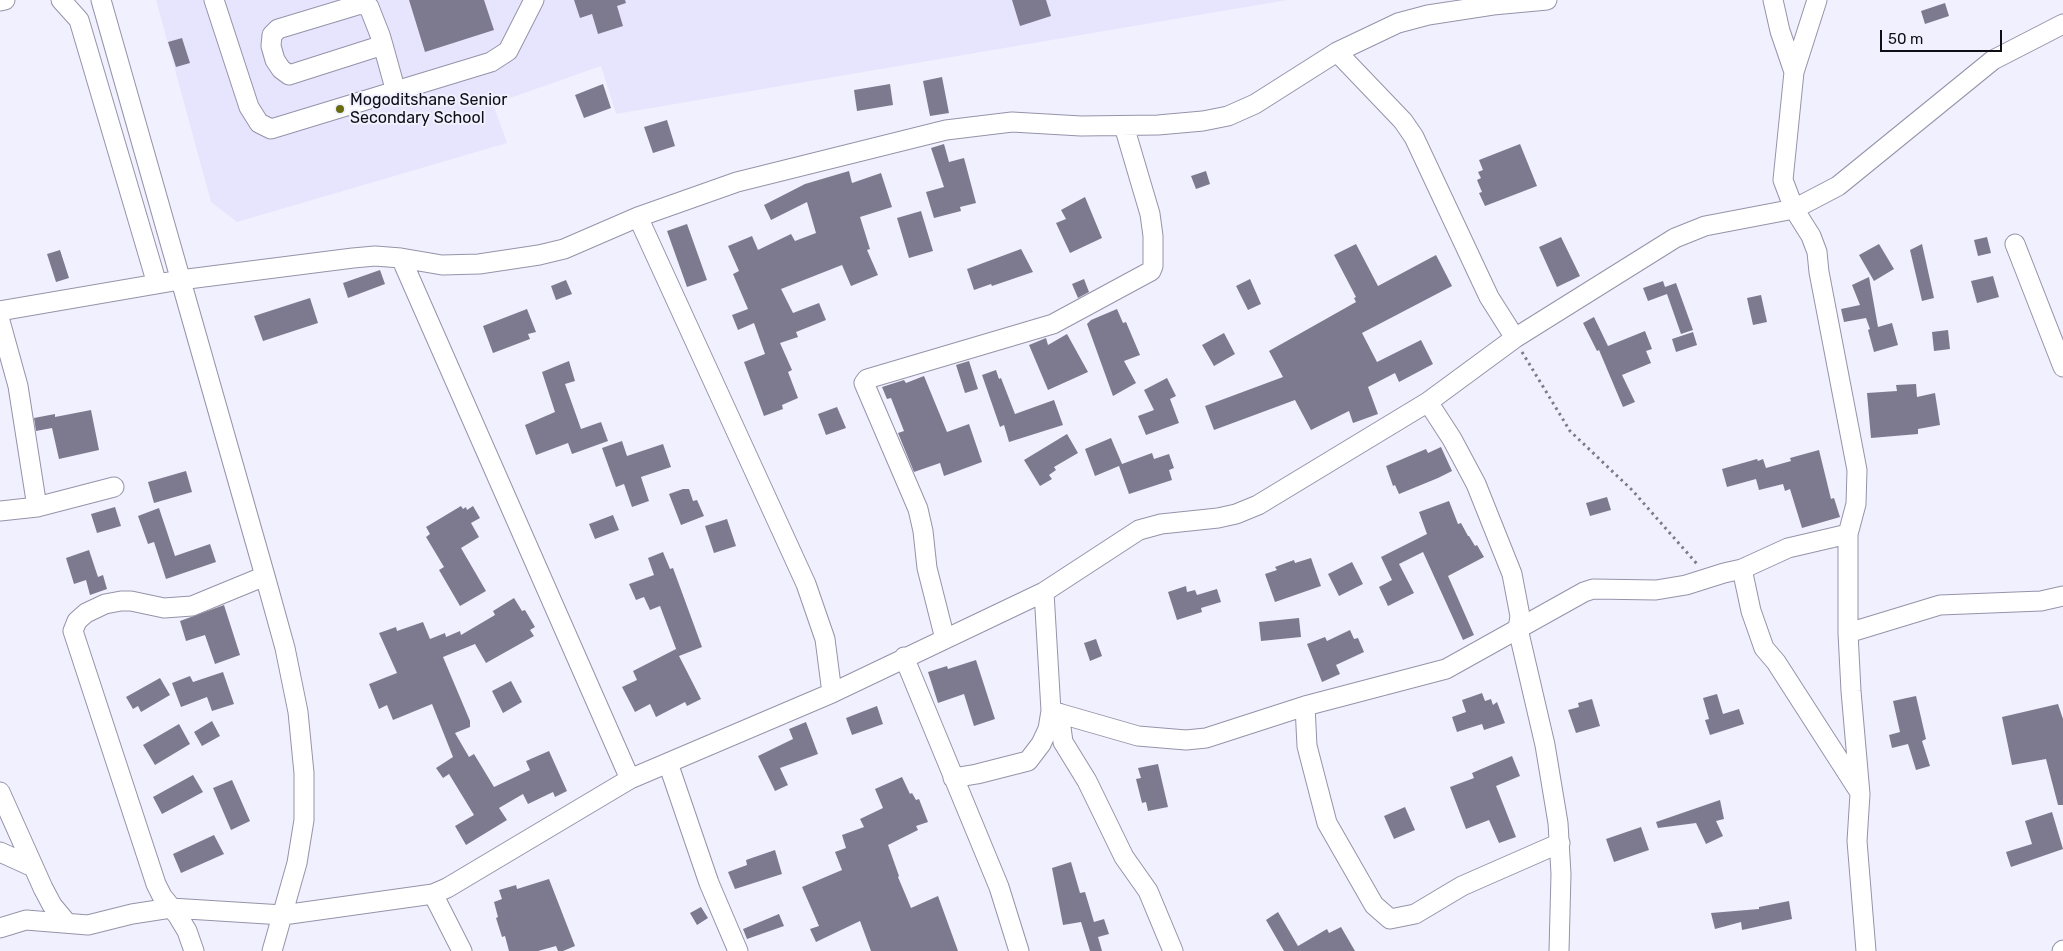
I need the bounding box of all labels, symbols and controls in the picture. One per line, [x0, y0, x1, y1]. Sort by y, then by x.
scale bar [1883, 20, 2006, 52]
text: 50 m [1888, 30, 1923, 48]
place label: Mogoditshane Senior Secondary School [350, 90, 507, 128]
marker: Mogoditshane Senior Secondary School [334, 103, 346, 115]

